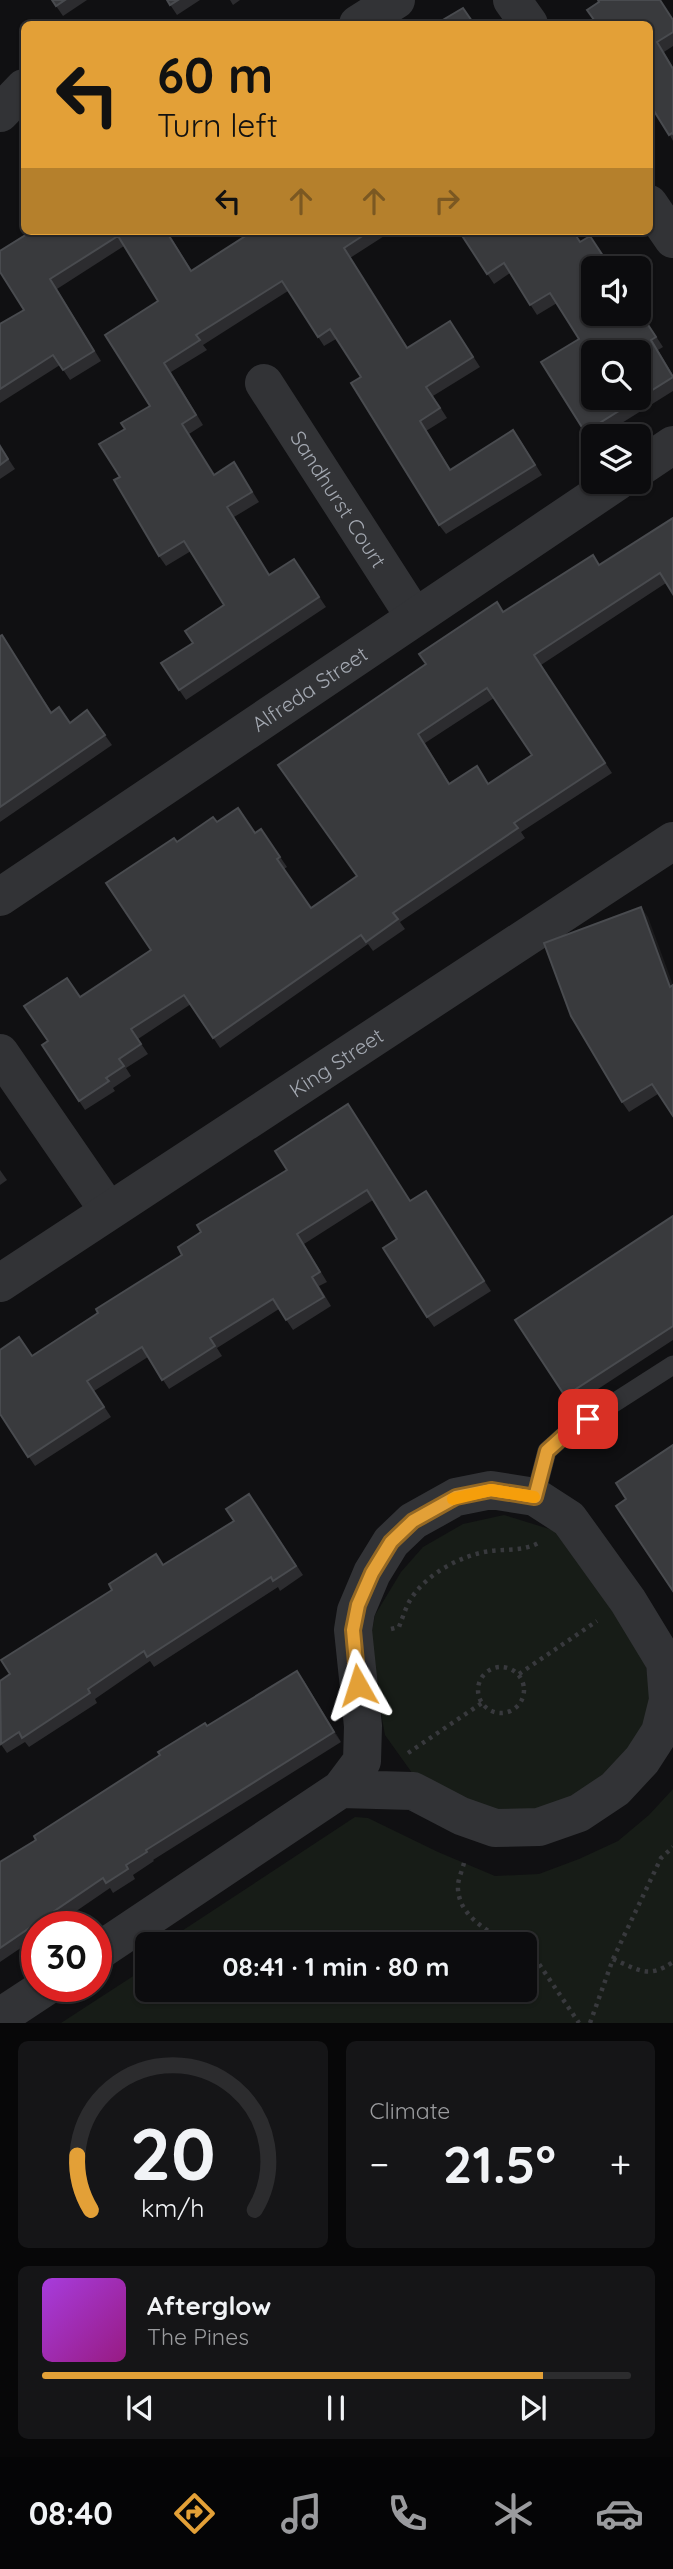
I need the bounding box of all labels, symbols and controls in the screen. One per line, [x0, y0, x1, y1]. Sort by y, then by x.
text: 60 m [157, 44, 273, 105]
icon: left [42, 49, 133, 140]
text: Turn left [157, 105, 278, 145]
icon: left [209, 182, 247, 220]
icon: ahead [282, 182, 320, 220]
icon: ahead [355, 182, 393, 220]
icon: right [428, 182, 466, 220]
map controls [581, 256, 651, 494]
button: sound [581, 256, 651, 326]
button: search [581, 340, 651, 410]
button: layers [581, 424, 651, 494]
street label: Sandhurst Court [285, 426, 392, 572]
street label: Alfreda Street [247, 640, 372, 737]
street label: King Street [284, 1022, 388, 1103]
pin [558, 1389, 618, 1449]
icon: arrive [569, 1400, 607, 1438]
position arrow [321, 1648, 395, 1722]
speed limit sign: 30 [21, 1911, 112, 2002]
text: 08:41 · 1 min · 80 m [222, 1950, 450, 1983]
text: Climate [370, 2096, 450, 2125]
text: 20 [130, 2108, 216, 2199]
text: 21.5° [443, 2131, 556, 2196]
text: − [370, 2140, 389, 2188]
text: + [610, 2140, 631, 2188]
text: km/h [141, 2192, 204, 2223]
text: Afterglow [147, 2289, 271, 2322]
text: The Pines [147, 2322, 249, 2351]
icon: previous [121, 2389, 159, 2427]
icon: pause [317, 2389, 355, 2427]
icon: next [514, 2389, 552, 2427]
icon: directions [170, 2489, 219, 2538]
icon: music [277, 2489, 326, 2538]
icon: phone [383, 2489, 432, 2538]
icon: climate [489, 2489, 538, 2538]
icon: car [595, 2489, 644, 2538]
text: 08:40 [29, 2493, 113, 2533]

